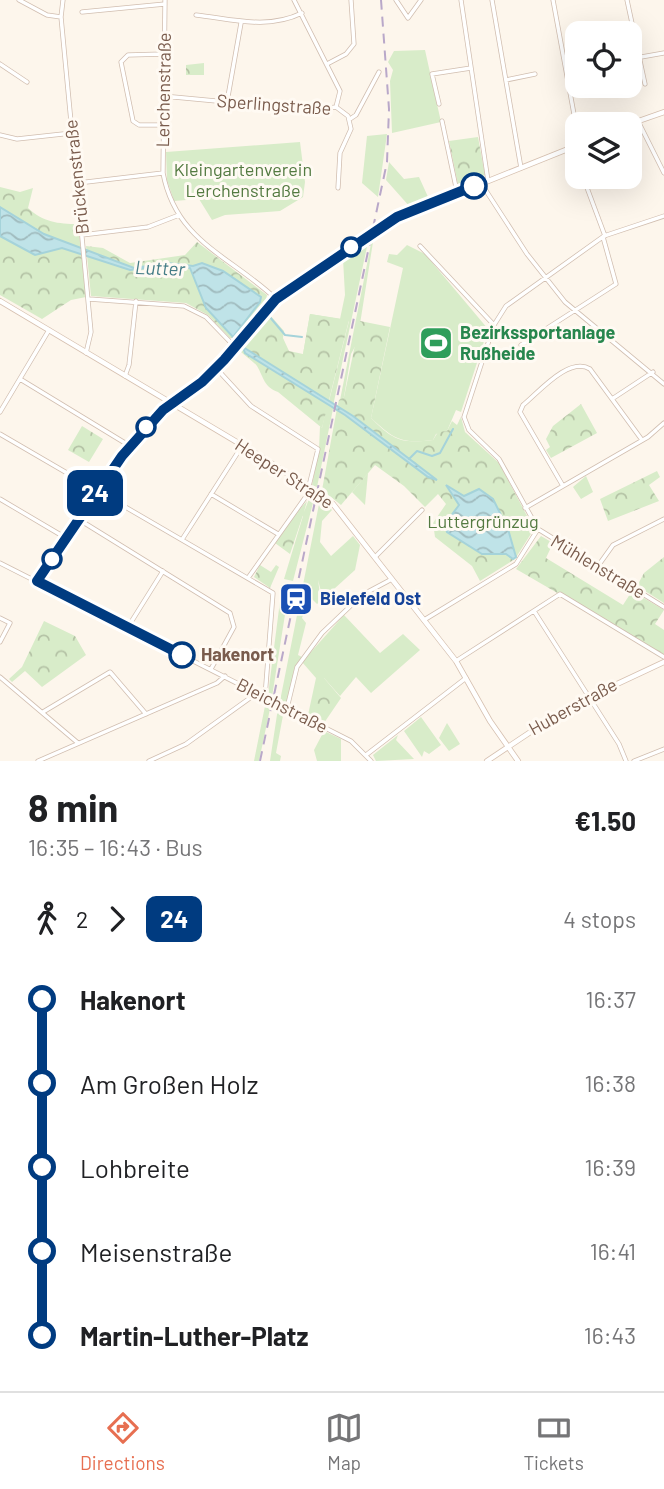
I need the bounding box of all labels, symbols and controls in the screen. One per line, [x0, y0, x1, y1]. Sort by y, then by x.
map controls [565, 21, 642, 189]
button: locate [565, 21, 642, 98]
street label: Lerchenstraße [151, 32, 175, 148]
street label: Sperlingstraße [216, 89, 332, 119]
button: layers [565, 112, 642, 189]
street label: Brückenstraße [59, 119, 93, 236]
park label: Kleingartenverein Lerchenstraße [174, 158, 312, 201]
unlabelled marker [461, 173, 487, 199]
unlabelled marker [341, 237, 361, 257]
water label: Lutter [135, 255, 187, 280]
place label: Bezirkssportanlage Rußheide [460, 321, 615, 364]
sports icon: Bezirkssportanlage Rußheide [417, 324, 455, 362]
unlabelled marker [136, 417, 156, 437]
street label: Heeper Straße [231, 433, 338, 513]
line badge: 24 [64, 470, 126, 516]
text: 24 [81, 478, 109, 507]
park label: Luttergrünzug [427, 510, 539, 532]
street label: Mühlenstraße [547, 529, 650, 603]
unlabelled marker [42, 549, 62, 569]
station icon: Bielefeld Ost [277, 580, 315, 618]
place label: Bielefeld Ost [320, 587, 421, 609]
marker: Hakenort [169, 642, 195, 668]
place label: Hakenort [201, 643, 274, 665]
street label: Bleichstraße [233, 673, 332, 737]
street label: Huberstraße [524, 673, 621, 739]
text: 8 min [28, 784, 118, 830]
text: €1.50 [574, 805, 636, 836]
text: 16:35 – 16:43 · Bus [28, 833, 203, 861]
icon: walk [28, 900, 66, 938]
icon: forward [98, 900, 136, 938]
text: 24 [160, 904, 188, 933]
text: 2 [76, 905, 88, 933]
text: 4 stops [563, 905, 636, 933]
text: Hakenort [80, 984, 186, 1015]
text: 16:37 [586, 985, 636, 1013]
text: Am Großen Holz [80, 1068, 258, 1099]
text: 16:38 [584, 1069, 636, 1097]
text: Lohbreite [80, 1152, 190, 1183]
text: 16:39 [584, 1153, 636, 1181]
text: Meisenstraße [80, 1236, 232, 1267]
text: 16:41 [590, 1237, 636, 1265]
text: Martin-Luther-Platz [80, 1320, 308, 1351]
text: 16:43 [584, 1321, 636, 1349]
tab: Directions [80, 1409, 165, 1474]
tab: Map [325, 1409, 363, 1474]
tab: Tickets [523, 1409, 584, 1474]

